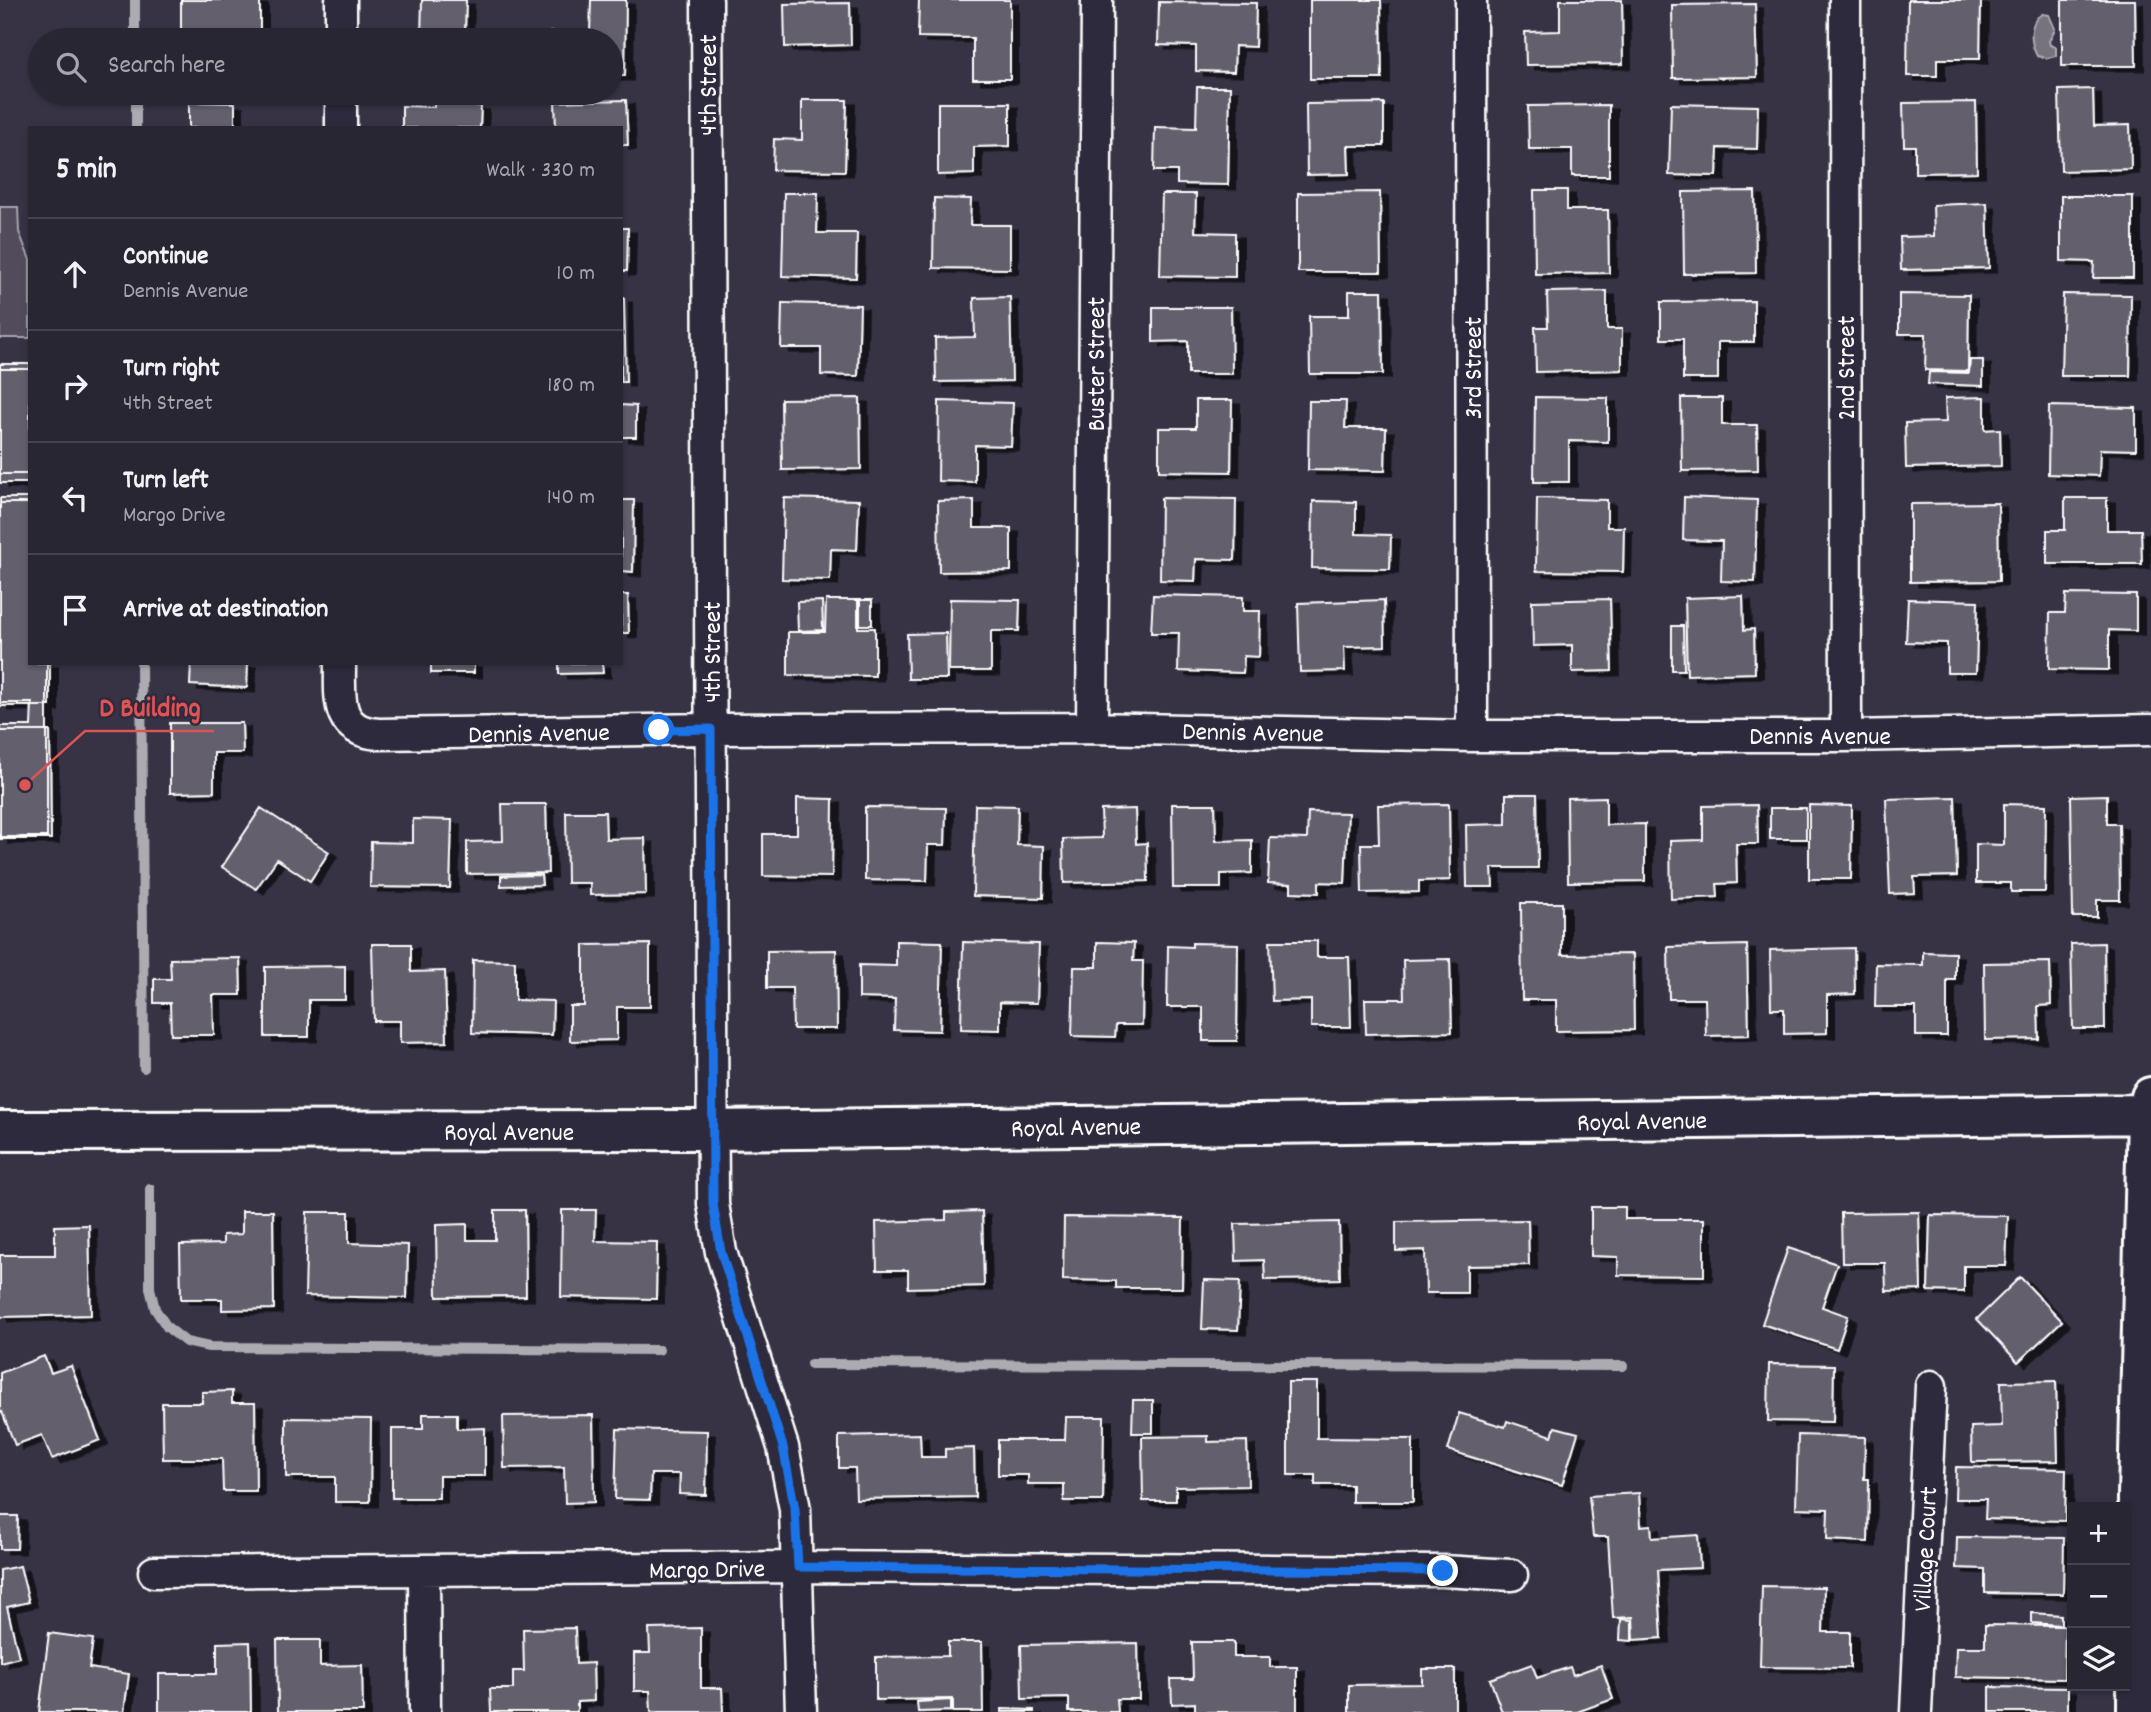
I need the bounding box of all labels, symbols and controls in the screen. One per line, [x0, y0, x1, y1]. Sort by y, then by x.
search box [28, 28, 623, 105]
street label: 4th Street [692, 34, 729, 136]
icon: search [52, 48, 90, 86]
text: Search here [108, 48, 226, 85]
text: 5 min [56, 150, 117, 193]
text: Walk · 330 m [486, 155, 595, 188]
text: Continue [123, 239, 208, 276]
icon: ahead [56, 255, 94, 293]
text: 10 m [556, 258, 595, 291]
text: Dennis Avenue [123, 276, 248, 309]
street label: Buster Street [1080, 296, 1117, 431]
street label: 2nd Street [1830, 315, 1867, 420]
street label: 3rd Street [1457, 316, 1494, 419]
text: Turn right [123, 351, 220, 388]
icon: right [56, 367, 94, 405]
text: 180 m [547, 370, 595, 403]
text: 4th Street [123, 388, 213, 421]
text: Turn left [123, 463, 209, 500]
icon: left [56, 479, 94, 517]
text: 140 m [547, 482, 595, 515]
text: Margo Drive [123, 500, 226, 533]
icon: arrive [56, 591, 94, 629]
text: Arrive at destination [123, 592, 328, 629]
street label: 4th Street [696, 601, 733, 703]
callout: D Building [85, 682, 214, 731]
text: D Building [99, 691, 201, 731]
route start [643, 714, 674, 745]
street label: Dennis Avenue [1182, 715, 1324, 754]
street label: Dennis Avenue [468, 716, 610, 755]
street label: Dennis Avenue [1749, 720, 1891, 757]
street label: Royal Avenue [1577, 1104, 1707, 1143]
street label: Royal Avenue [1011, 1110, 1141, 1149]
street label: Royal Avenue [444, 1116, 574, 1153]
street label: Village Court [1906, 1485, 1949, 1613]
map controls [2067, 1502, 2130, 1691]
button: + [2067, 1502, 2130, 1565]
street label: Margo Drive [649, 1552, 765, 1591]
route end [1427, 1555, 1458, 1586]
button: − [2067, 1565, 2130, 1628]
button: layers [2067, 1628, 2130, 1691]

